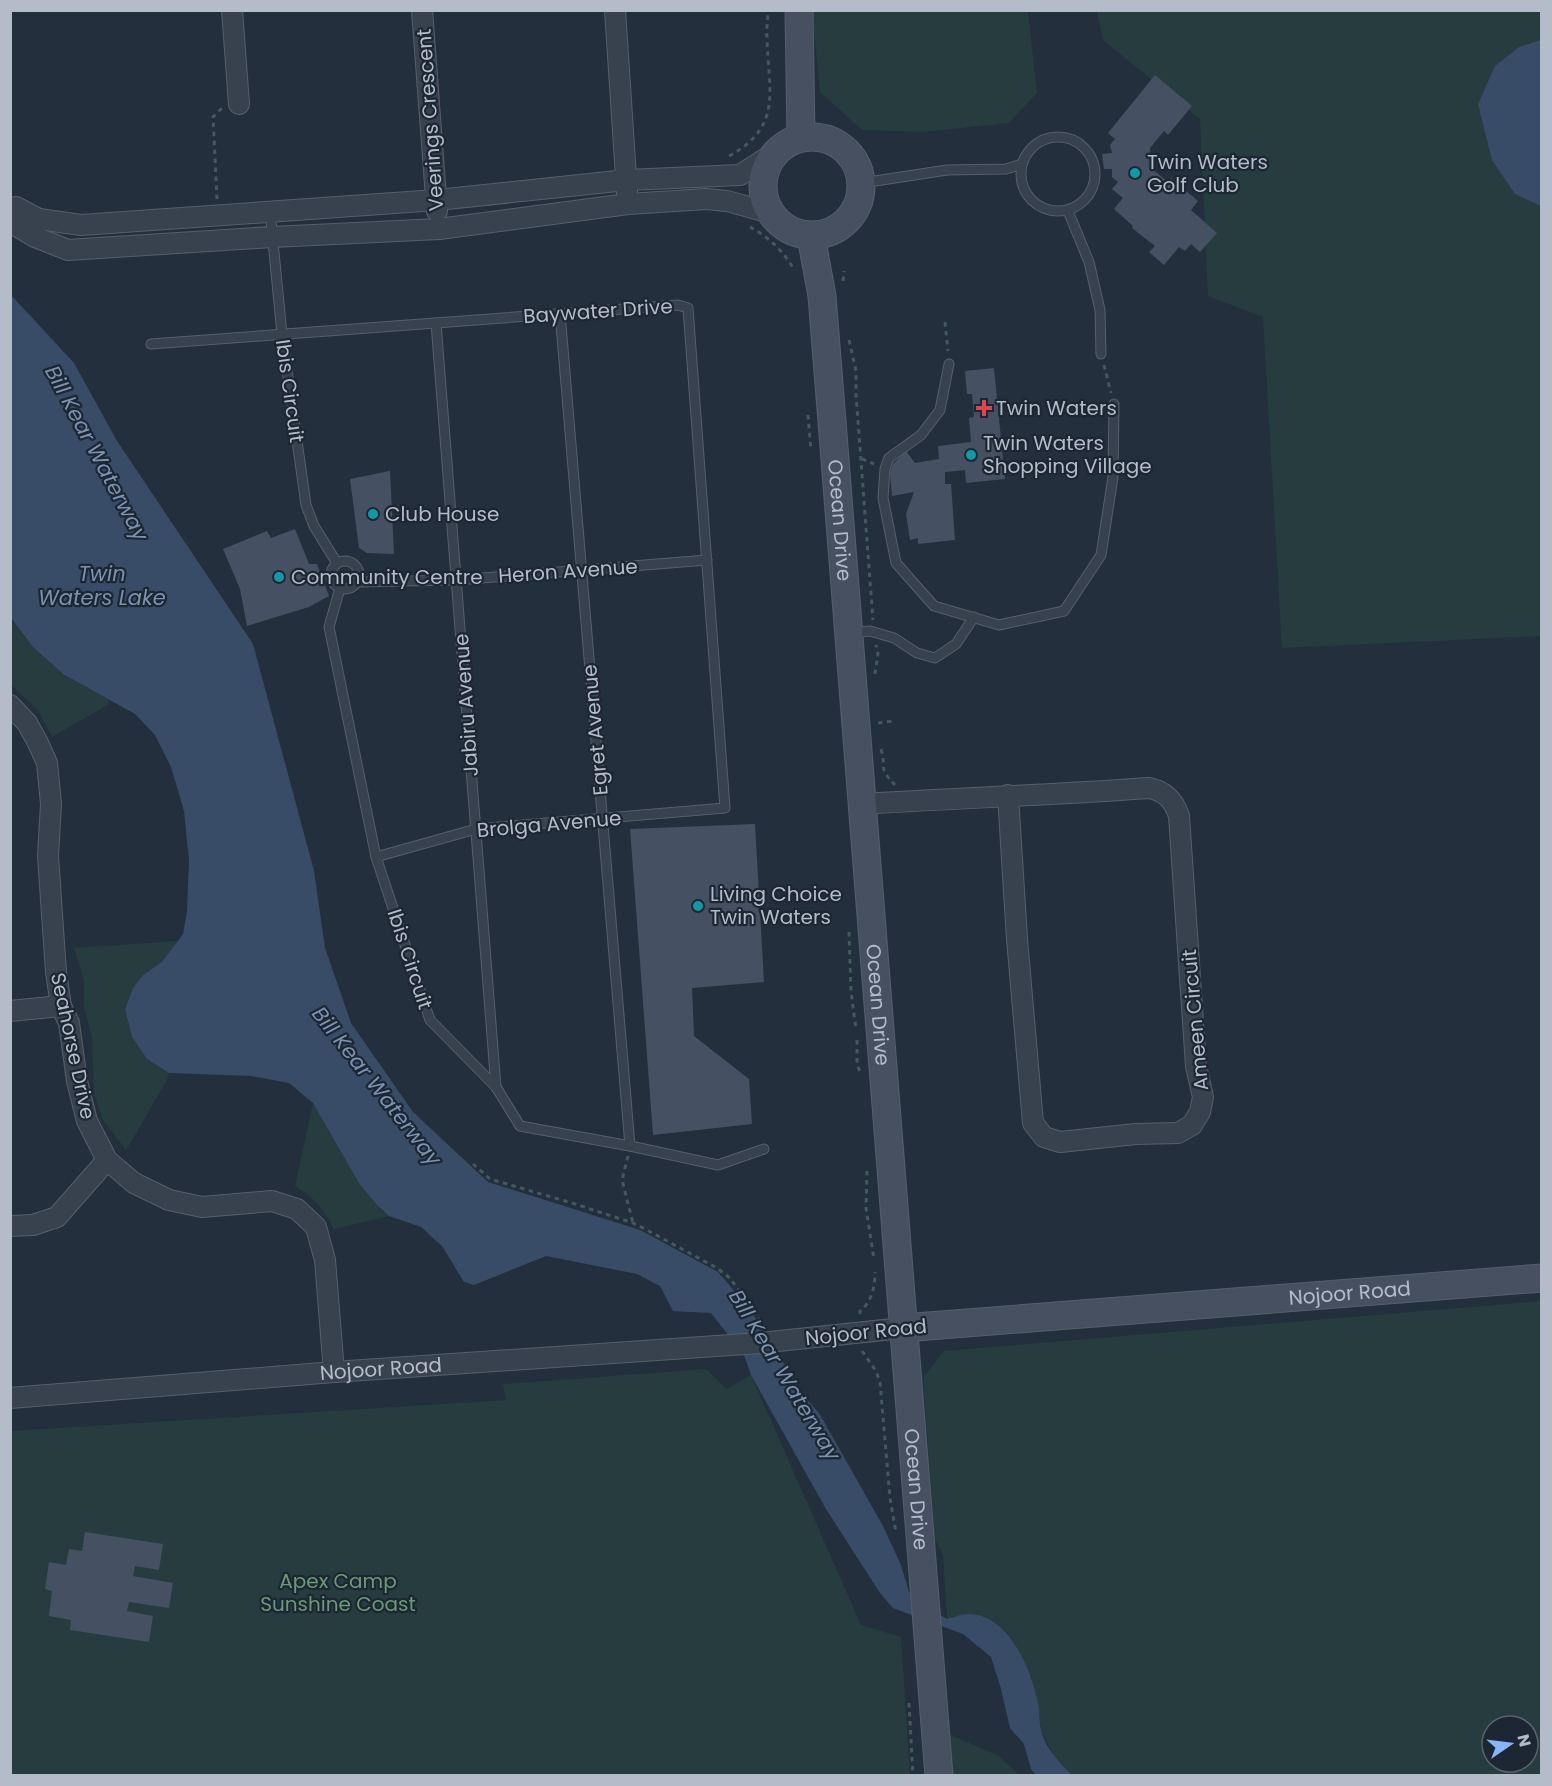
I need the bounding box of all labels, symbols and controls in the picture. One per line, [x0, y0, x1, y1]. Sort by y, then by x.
street label: Veerings Crescent [410, 28, 450, 212]
place label: Twin Waters Golf Club [1147, 148, 1268, 199]
marker: Twin Waters Golf Club [1128, 166, 1142, 180]
street label: Baywater Drive [522, 292, 674, 330]
street label: Ibis Circuit [269, 338, 311, 444]
water label: Bill Kear Waterway [38, 360, 156, 547]
place label: Twin Waters [996, 394, 1117, 422]
marker: Twin Waters [977, 401, 991, 415]
place label: Twin Waters Shopping Village [983, 429, 1152, 480]
marker: Twin Waters Shopping Village [964, 448, 978, 462]
street label: Ocean Drive [821, 458, 859, 582]
place label: Club House [385, 500, 499, 528]
marker: Club House [366, 507, 380, 521]
street label: Heron Avenue [497, 552, 639, 590]
water label: Twin Waters Lake [38, 559, 166, 612]
place label: Community Centre [291, 563, 483, 591]
marker: Community Centre [272, 570, 286, 584]
street label: Jabiru Avenue [447, 633, 485, 777]
street label: Egret Avenue [575, 663, 615, 797]
street label: Brolga Avenue [476, 804, 622, 844]
place label: Living Choice Twin Waters [710, 880, 842, 931]
marker: Living Choice Twin Waters [691, 899, 705, 913]
street label: Ibis Circuit [381, 905, 439, 1013]
street label: Ocean Drive [859, 943, 897, 1067]
street label: Ameen Circuit [1175, 948, 1215, 1092]
street label: Seahorse Drive [44, 970, 102, 1122]
water label: Bill Kear Waterway [306, 1000, 449, 1173]
street label: Nojoor Road [1288, 1274, 1412, 1312]
water label: Bill Kear Waterway [722, 1284, 848, 1467]
street label: Nojoor Road [804, 1312, 928, 1352]
street label: Nojoor Road [319, 1351, 443, 1387]
street label: Ocean Drive [898, 1427, 935, 1551]
park label: Apex Camp Sunshine Coast [260, 1567, 416, 1618]
north arrow [1480, 1714, 1540, 1774]
text: N [1511, 1732, 1537, 1749]

